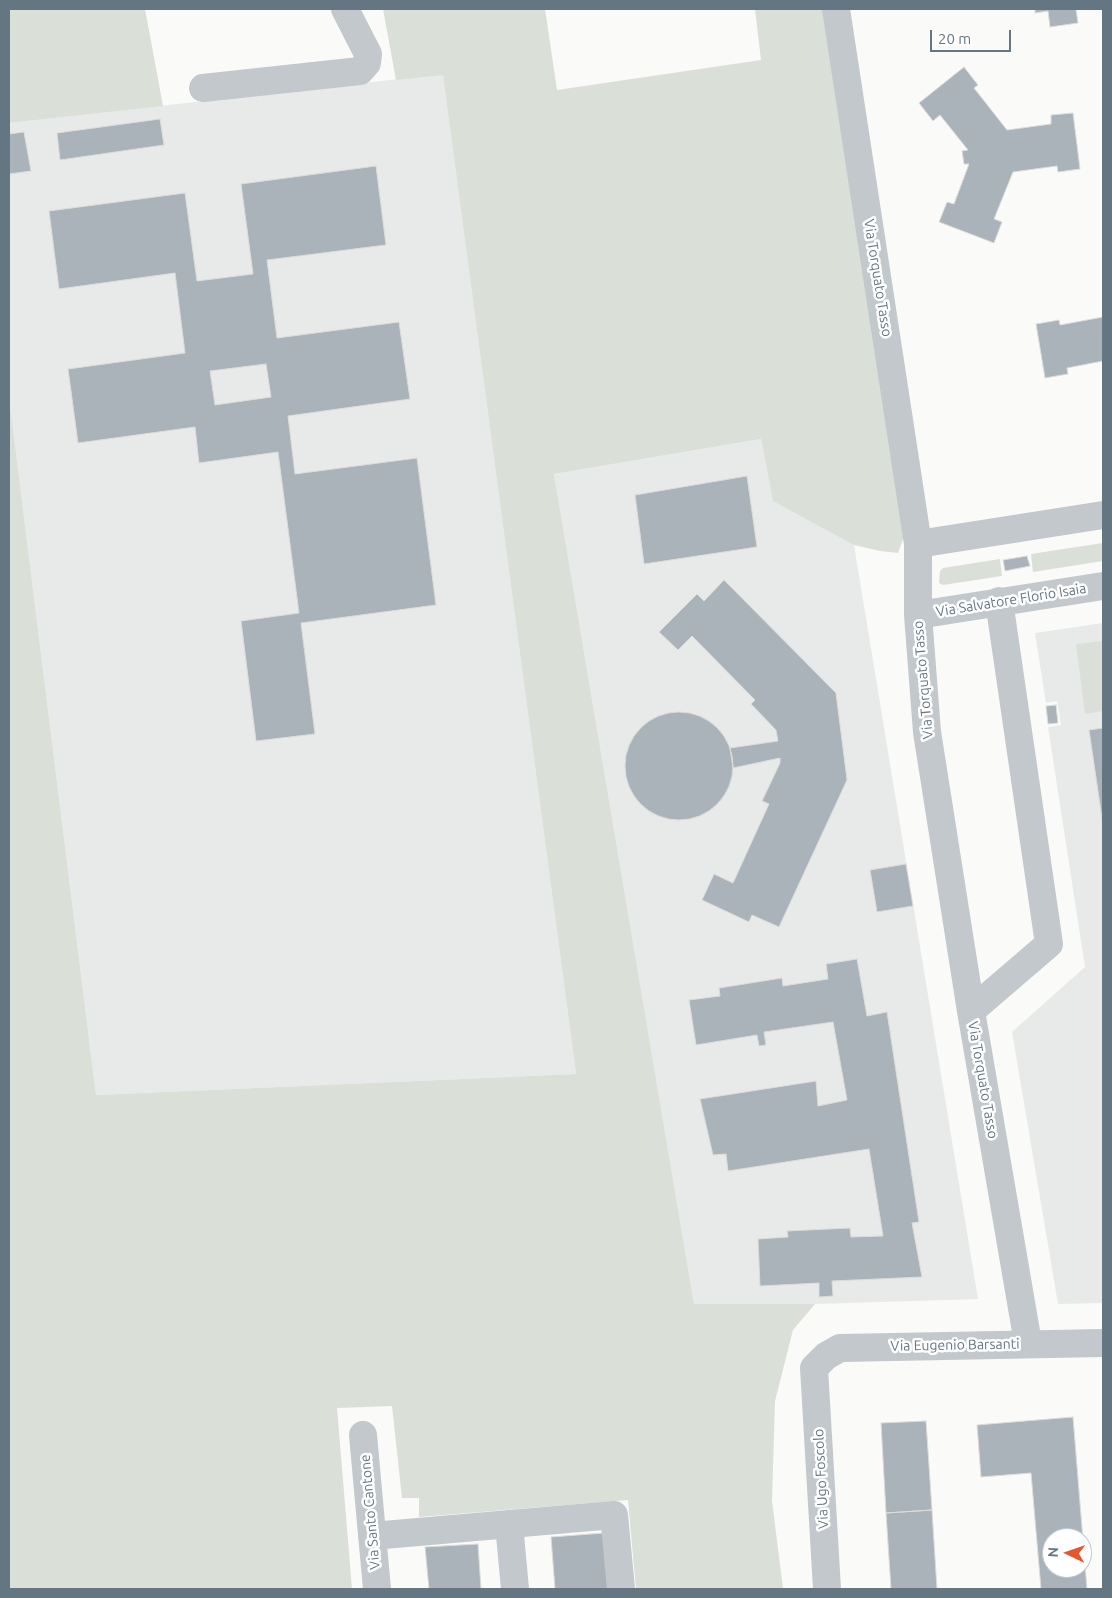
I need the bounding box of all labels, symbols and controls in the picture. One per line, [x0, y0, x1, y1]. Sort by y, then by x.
scale bar [932, 20, 1013, 52]
text: 20 m [938, 30, 971, 47]
street label: Via Torquato Tasso [860, 218, 896, 338]
street label: Via Salvatore Florio Isaia [935, 580, 1087, 620]
street label: Via Torquato Tasso [909, 620, 937, 740]
street label: Via Torquato Tasso [964, 1020, 1002, 1140]
street label: Via Eugenio Barsanti [890, 1335, 1020, 1355]
street label: Via Ugo Foscolo [810, 1428, 832, 1530]
street label: Via Santo Cantone [357, 1454, 383, 1570]
north arrow [1042, 1528, 1092, 1578]
text: N [1045, 1547, 1061, 1558]

